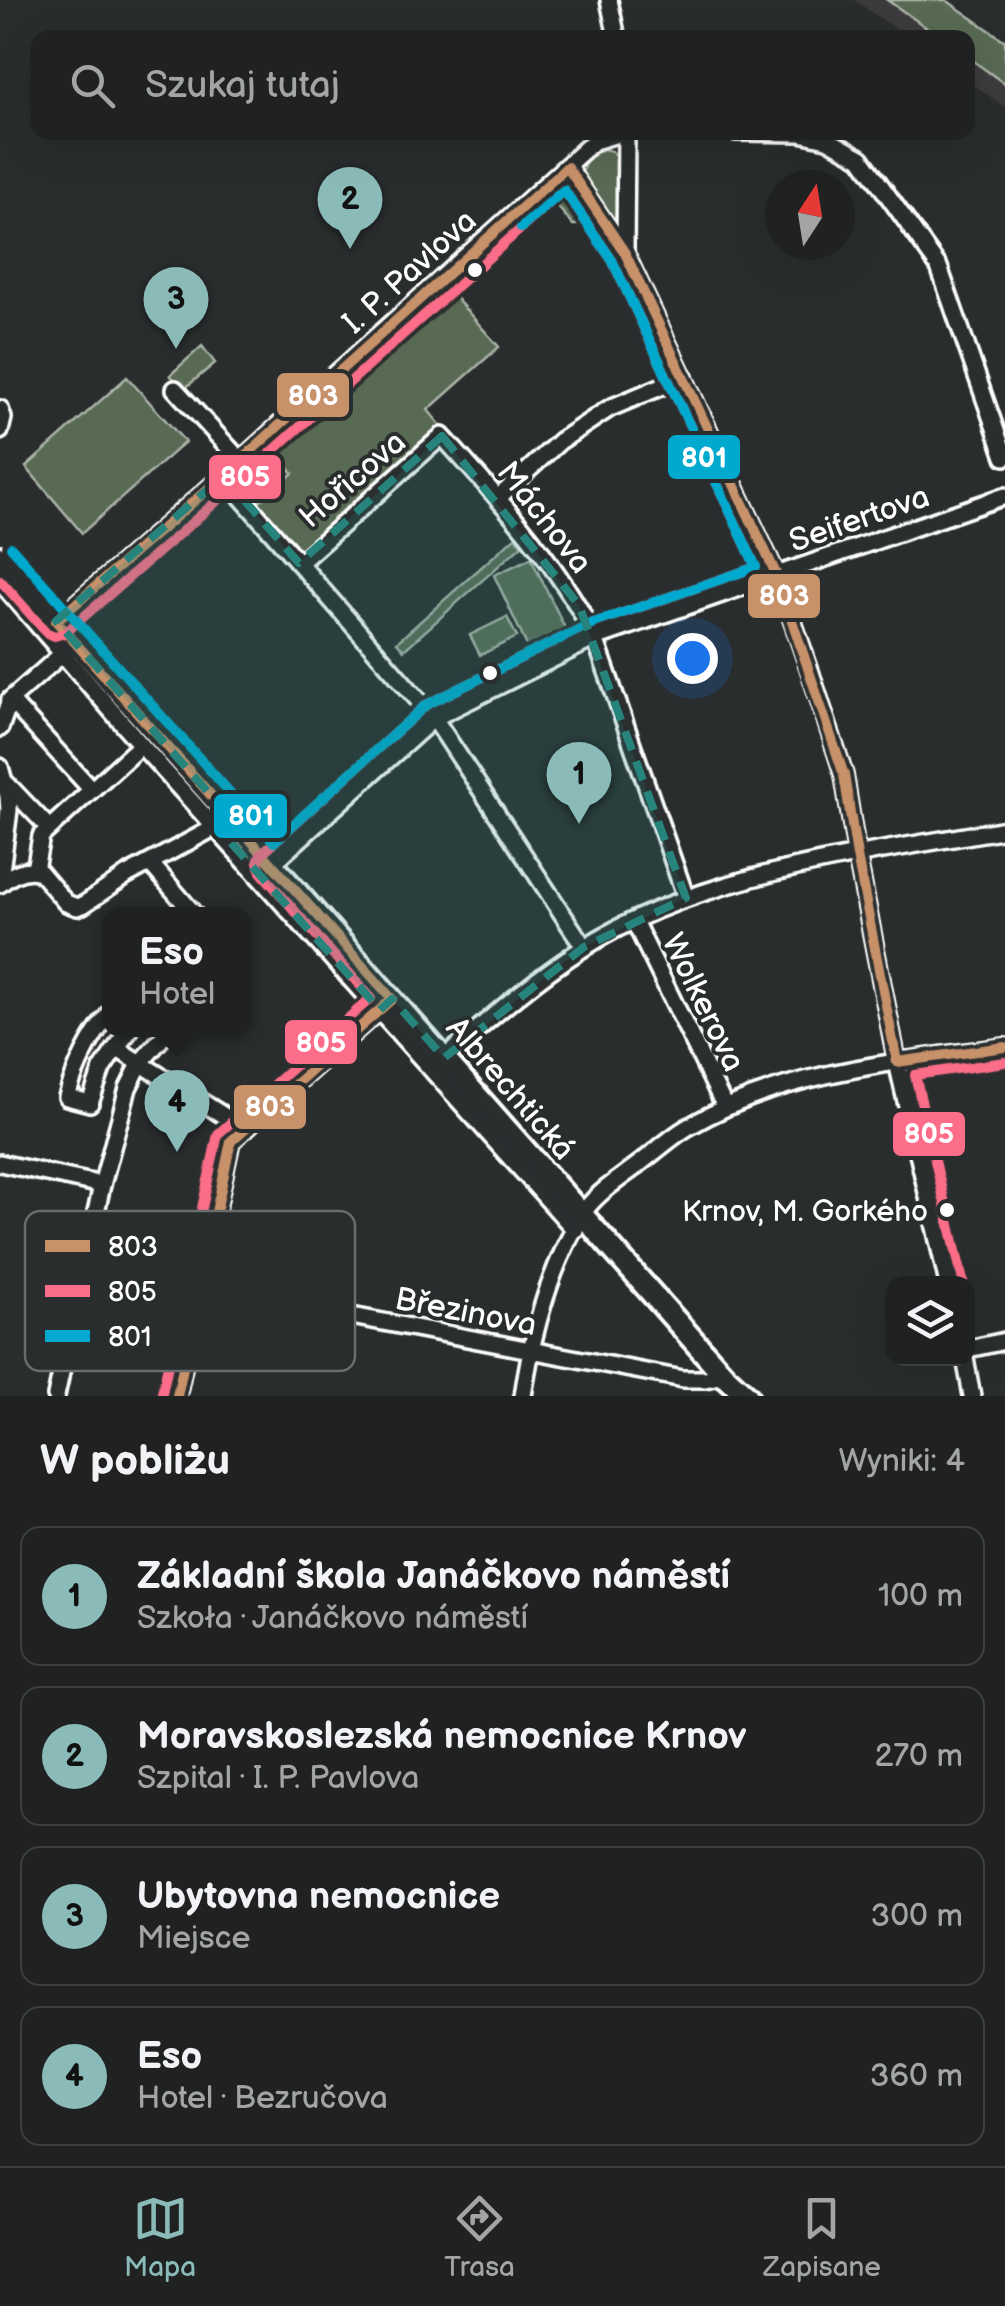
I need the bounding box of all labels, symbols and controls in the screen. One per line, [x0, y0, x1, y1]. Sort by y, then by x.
search box [30, 30, 975, 140]
icon: search [65, 58, 120, 113]
text: Szukaj tutaj [145, 63, 340, 108]
pin: 2 [318, 166, 382, 249]
north arrow [765, 170, 855, 260]
street label: I. P. Pavlova [335, 202, 485, 342]
unlabelled marker [465, 260, 485, 280]
pin: 3 [144, 266, 208, 349]
line badge: 803 [275, 371, 351, 419]
text: 803 [288, 380, 338, 413]
street label: Hořicova [292, 423, 414, 537]
line badge: 801 [666, 433, 742, 481]
text: 801 [681, 442, 727, 475]
line badge: 805 [207, 453, 283, 501]
street label: Máchova [488, 454, 600, 582]
text: 805 [220, 461, 270, 494]
street label: Seifertova [784, 477, 935, 562]
line badge: 803 [746, 572, 822, 620]
text: 803 [759, 580, 809, 613]
your location [667, 633, 718, 684]
unlabelled marker [480, 663, 500, 683]
pin: 1 [546, 742, 612, 824]
line badge: 801 [212, 792, 289, 840]
text: 801 [228, 800, 274, 833]
popup [102, 907, 252, 1037]
street label: Wolkerova [653, 927, 753, 1078]
text: Eso [139, 930, 204, 975]
text: Hotel [139, 975, 215, 1014]
street label: Albrechtická [437, 1009, 583, 1169]
line badge: 805 [283, 1018, 359, 1066]
text: 805 [296, 1027, 346, 1060]
pin: 4 [144, 1070, 210, 1152]
line badge: 803 [232, 1083, 308, 1131]
text: 803 [245, 1091, 295, 1124]
line badge: 805 [891, 1110, 967, 1158]
text: 805 [904, 1118, 954, 1151]
place label: Krnov, M. Gorkého [682, 1194, 928, 1230]
marker: Krnov, M. Gorkého [937, 1200, 957, 1220]
legend [25, 1211, 355, 1371]
text: 803 [108, 1231, 158, 1264]
text: 805 [108, 1276, 157, 1309]
map controls [885, 1276, 975, 1366]
button: layers [885, 1276, 975, 1366]
street label: Březinova [392, 1280, 540, 1345]
text: 801 [108, 1321, 152, 1354]
text: W pobliżu [40, 1436, 230, 1487]
text: Wyniki: 4 [838, 1442, 965, 1481]
text: Základní škola Janáčkovo náměstí [137, 1554, 730, 1599]
text: 1 [68, 1577, 81, 1616]
text: 100 m [878, 1577, 963, 1616]
text: Szkoła · Janáčkovo náměstí [137, 1599, 528, 1638]
text: Moravskoslezská nemocnice Krnov [137, 1714, 746, 1759]
text: 2 [65, 1737, 84, 1776]
text: 270 m [874, 1737, 963, 1776]
text: Szpital · I. P. Pavlova [137, 1759, 419, 1798]
text: Ubytovna nemocnice [137, 1874, 500, 1919]
text: 3 [65, 1897, 84, 1936]
text: 300 m [871, 1897, 963, 1936]
text: Miejsce [137, 1919, 251, 1958]
text: Eso [137, 2034, 202, 2079]
text: 4 [65, 2057, 84, 2096]
text: 360 m [870, 2057, 963, 2096]
text: Hotel · Bezručova [137, 2079, 388, 2118]
tab: Mapa [124, 2191, 196, 2284]
tab: Trasa [444, 2191, 515, 2284]
tab: Zapisane [763, 2191, 881, 2284]

